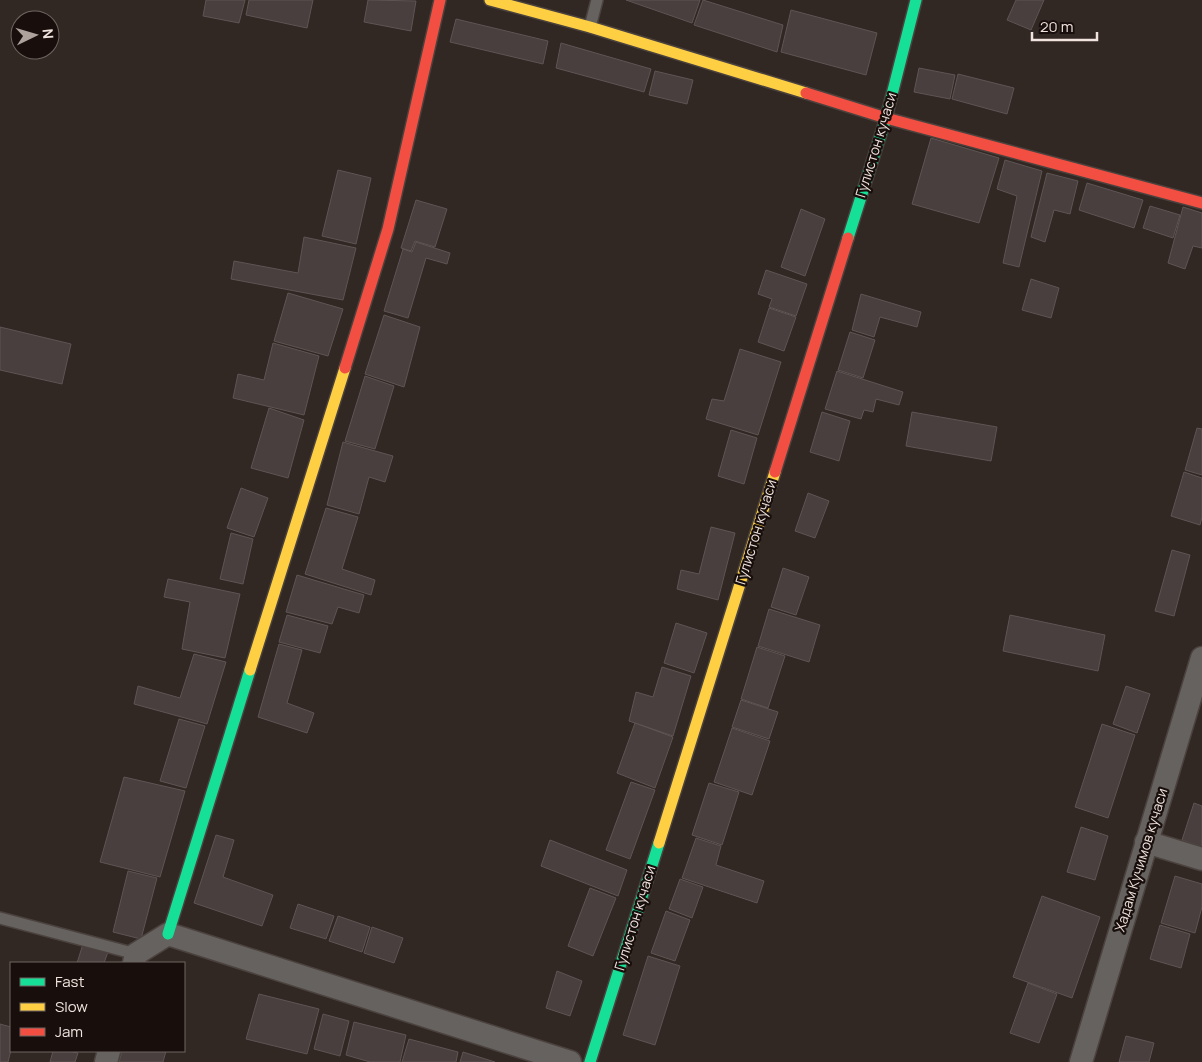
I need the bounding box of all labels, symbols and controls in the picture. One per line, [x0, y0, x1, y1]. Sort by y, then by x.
north arrow [10, 10, 60, 60]
scale bar [1032, 10, 1097, 42]
text: 20 m [1040, 16, 1073, 37]
text: N [39, 28, 58, 40]
street label: Гулистон кучаси [851, 90, 901, 200]
street label: Гулистон кучаси [731, 477, 781, 587]
street label: Хадам Кучимов кучаси [1110, 786, 1171, 934]
street label: Гулистон кучаси [610, 863, 660, 973]
legend [10, 962, 185, 1052]
text: Fast [55, 971, 84, 992]
text: Slow [55, 996, 88, 1017]
text: Jam [55, 1021, 83, 1042]

